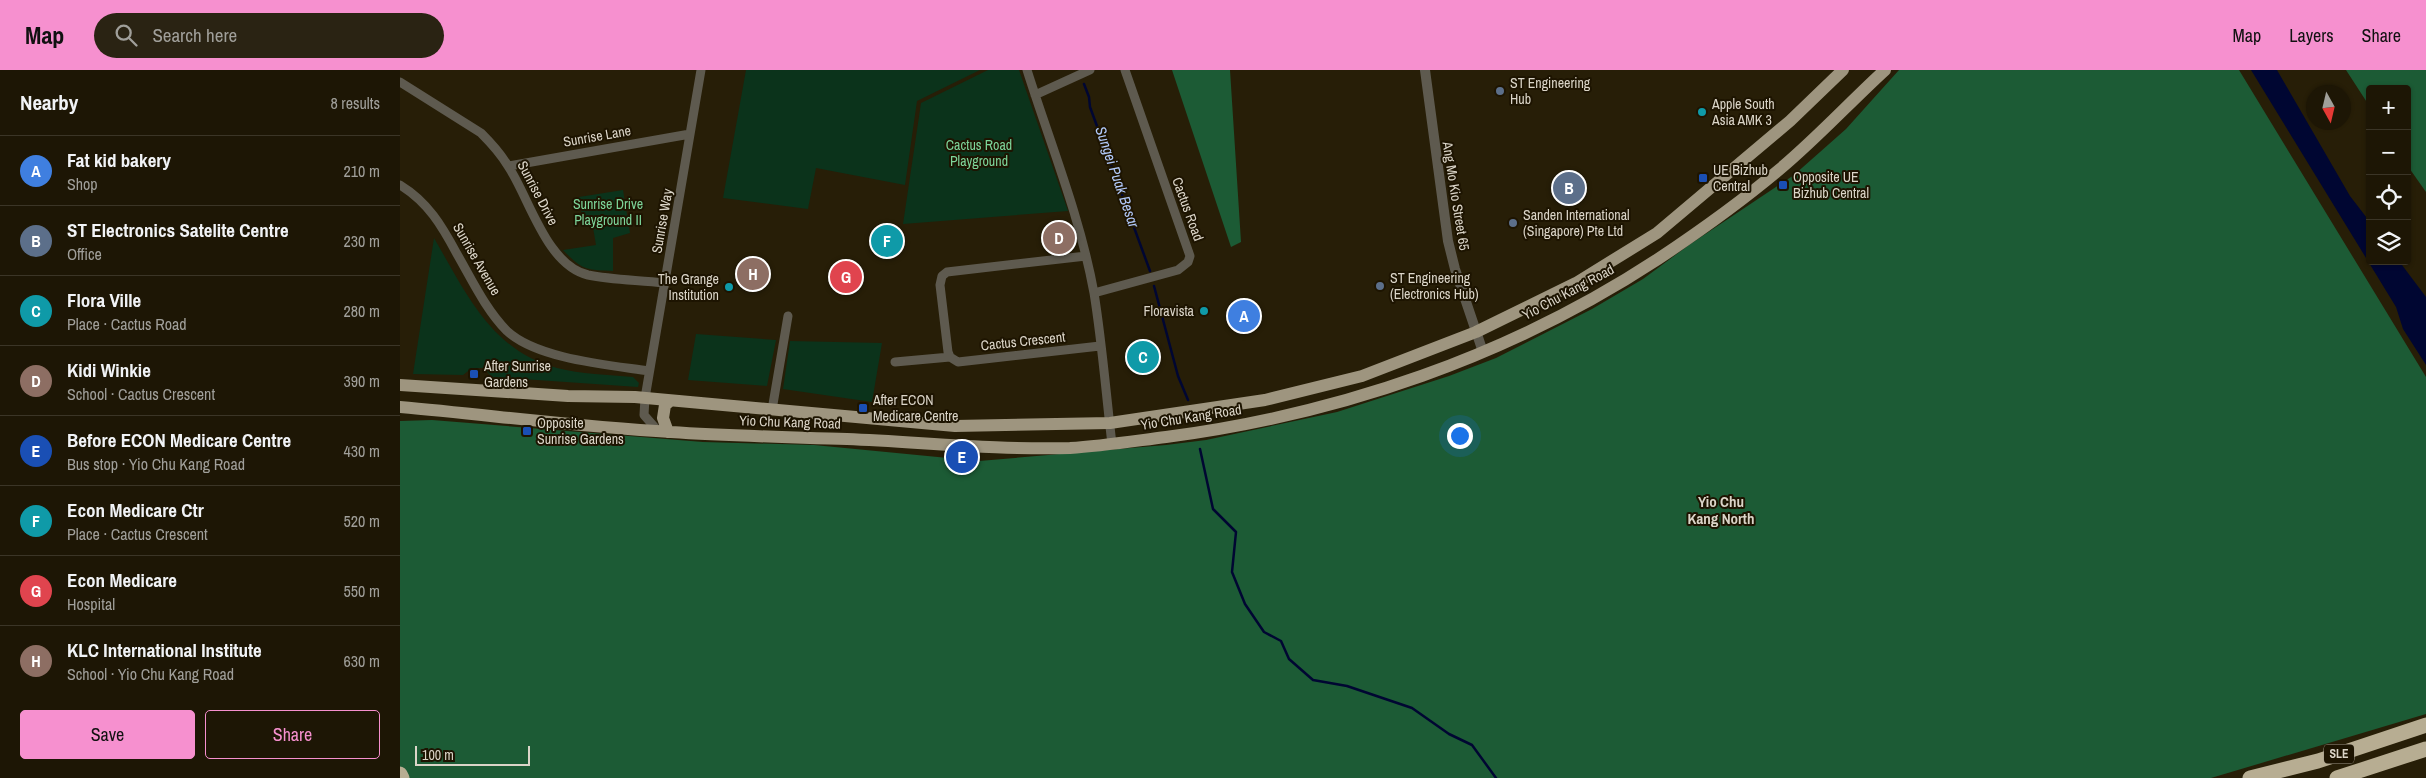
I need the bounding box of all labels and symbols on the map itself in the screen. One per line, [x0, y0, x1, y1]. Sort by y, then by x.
place label: ST Engineering Hub [1510, 74, 1591, 108]
marker: ST Engineering Hub [1494, 85, 1506, 97]
north arrow [2306, 85, 2351, 130]
place label: Apple South Asia AMK 3 [1711, 95, 1775, 129]
marker: Apple South Asia AMK 3 [1696, 106, 1708, 118]
street label: Sunrise Lane [562, 121, 632, 151]
water label: Sungei Puak Besar [1090, 123, 1145, 231]
park label: Cactus Road Playground [946, 136, 1012, 170]
street label: Ang Mo Kio Street 65 [1438, 139, 1473, 252]
street label: Sunrise Drive [514, 158, 562, 228]
place label: UE Bizhub Central [1713, 161, 1768, 195]
place label: Opposite UE Bizhub Central [1793, 168, 1869, 202]
pin: B [1553, 169, 1585, 207]
marker: UE Bizhub Central [1697, 172, 1709, 184]
street label: Cactus Road [1168, 175, 1208, 243]
marker: Opposite UE Bizhub Central [1777, 179, 1789, 191]
street label: Sunrise Way [647, 187, 677, 255]
park label: Sunrise Drive Playground II [573, 195, 643, 229]
place label: Sanden International (Singapore) Pte Ltd [1523, 206, 1630, 240]
marker: Sanden International (Singapore) Pte Ltd [1507, 217, 1519, 229]
street label: Sunrise Avenue [449, 219, 505, 299]
pin: D [1043, 219, 1075, 257]
pin: F [871, 222, 903, 260]
pin: H [737, 255, 769, 293]
pin: G [830, 258, 862, 296]
street label: Yio Chu Kang Road [1519, 260, 1617, 324]
place label: ST Engineering (Electronics Hub) [1390, 269, 1479, 303]
place label: The Grange Institution [658, 270, 719, 304]
marker: ST Engineering (Electronics Hub) [1374, 280, 1386, 292]
marker: The Grange Institution [723, 281, 735, 293]
pin: A [1228, 297, 1260, 335]
place label: Floravista [1144, 302, 1195, 320]
marker: Floravista [1198, 305, 1210, 317]
street label: Cactus Crescent [980, 328, 1066, 354]
pin: C [1127, 338, 1159, 376]
place label: After Sunrise Gardens [483, 357, 551, 391]
marker: After Sunrise Gardens [468, 368, 480, 380]
place label: After ECON Medicare Centre [872, 391, 959, 425]
street label: Yio Chu Kang Road [1139, 400, 1243, 434]
marker: After ECON Medicare Centre [857, 402, 869, 414]
street label: Yio Chu Kang Road [739, 411, 841, 433]
place label: Opposite Sunrise Gardens [537, 414, 624, 448]
your location [1447, 423, 1473, 449]
marker: Opposite Sunrise Gardens [521, 425, 533, 437]
pin: E [946, 438, 978, 476]
district label: Yio Chu Kang North [1688, 491, 1754, 529]
scale bar [415, 743, 530, 766]
road number: SLE [2324, 744, 2354, 764]

